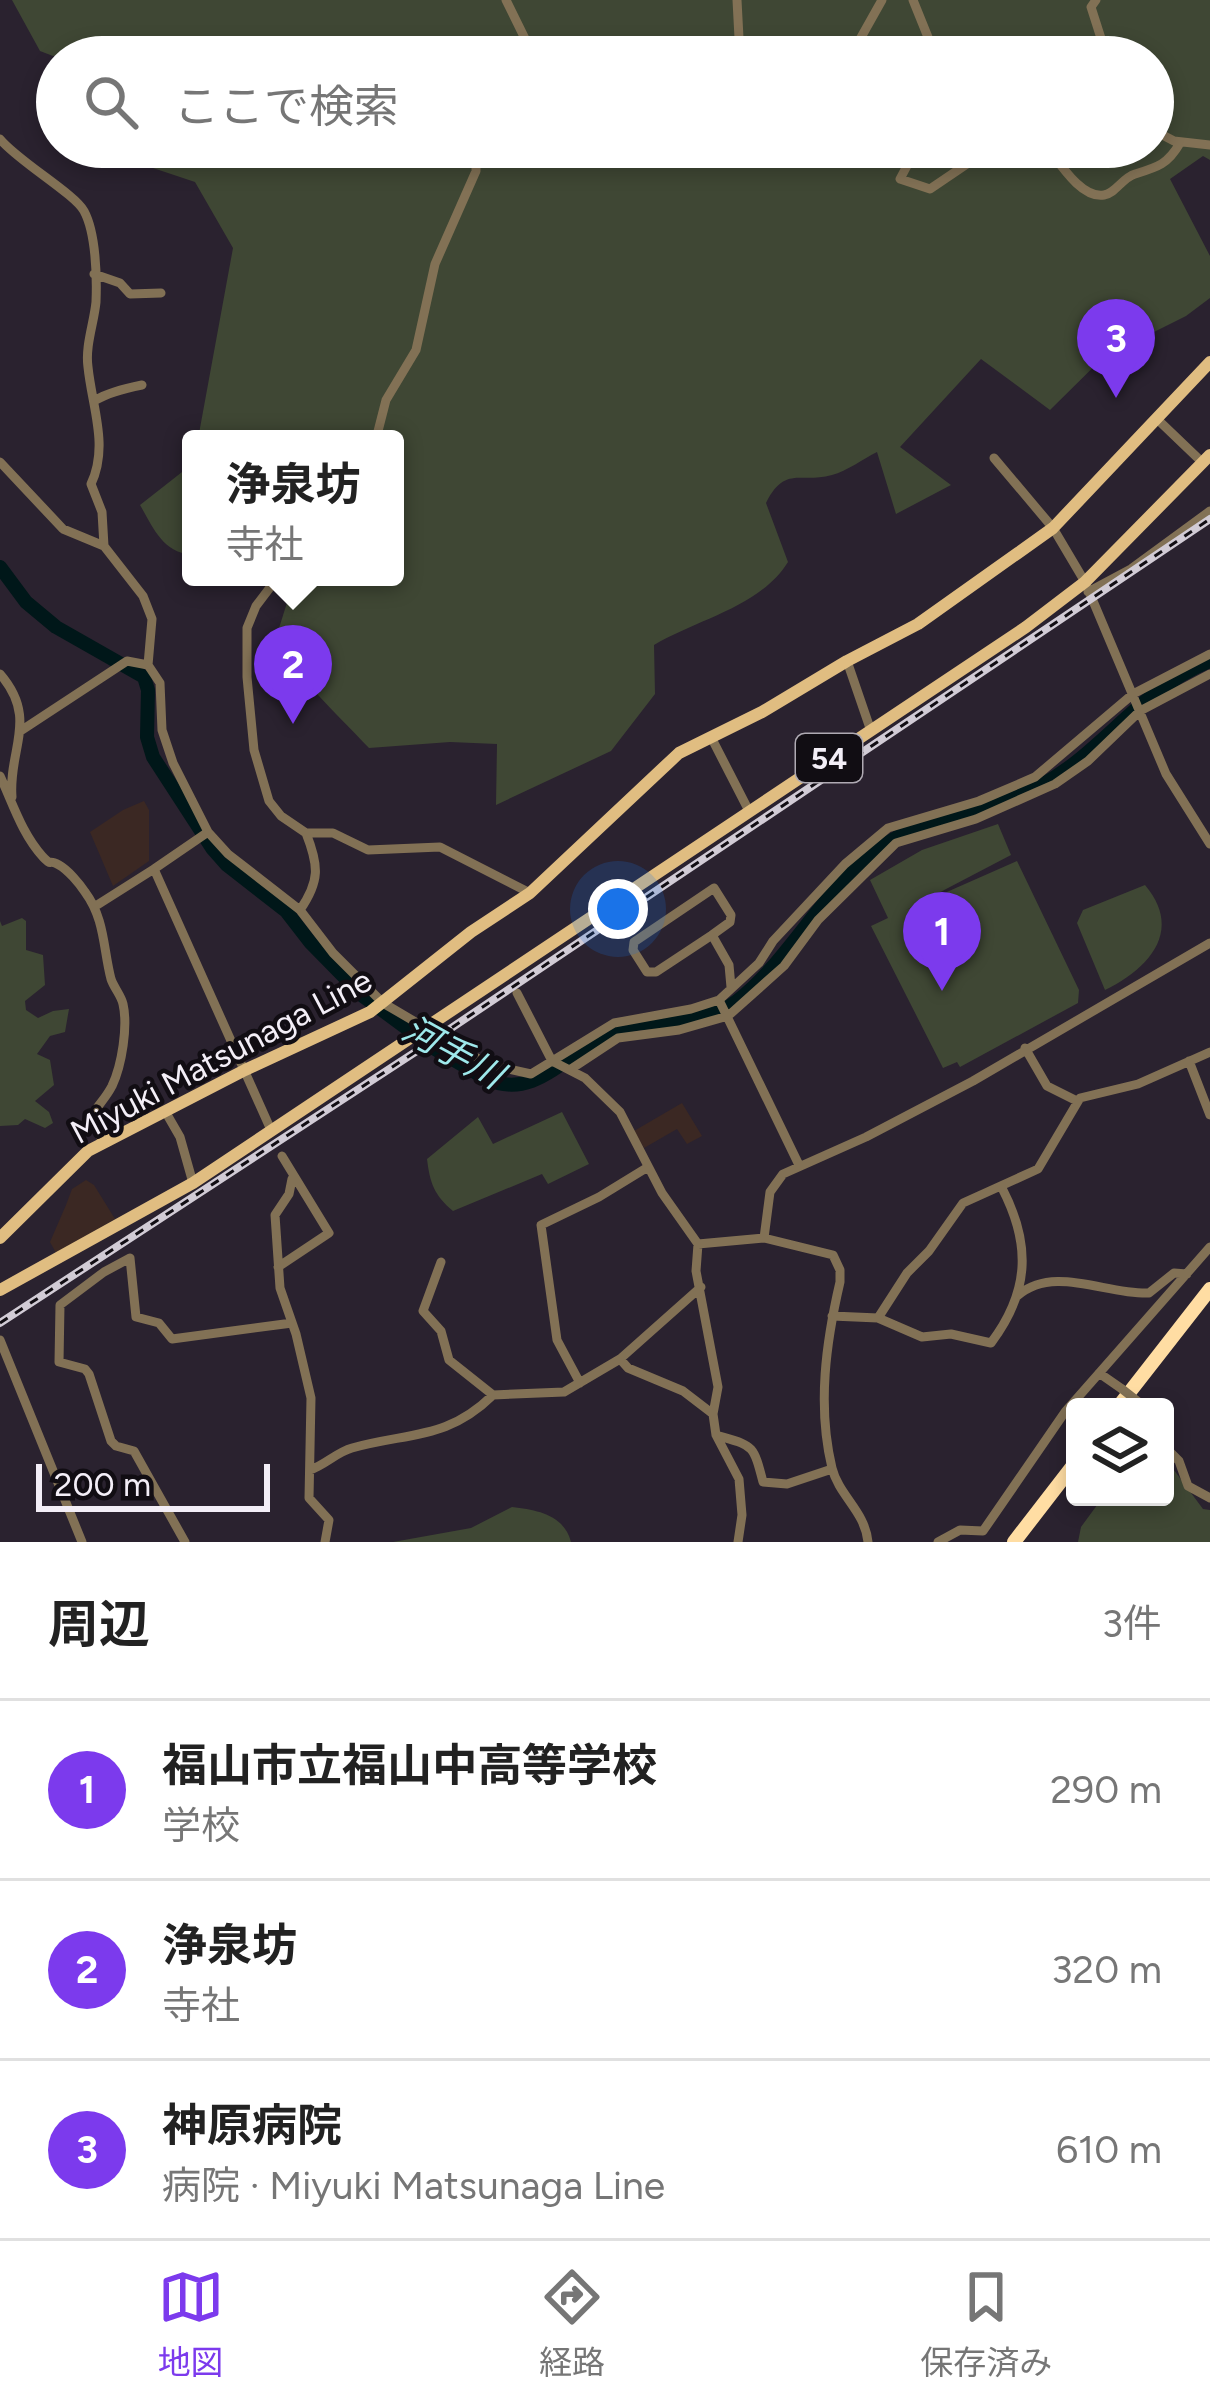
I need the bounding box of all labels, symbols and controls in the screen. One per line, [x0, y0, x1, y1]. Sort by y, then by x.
search box [36, 36, 1174, 168]
icon: search [78, 69, 144, 135]
text: ここで検索 [174, 79, 399, 133]
pin: 3 [1077, 299, 1155, 398]
popup [182, 430, 404, 586]
text: 浄泉坊 [225, 457, 361, 511]
text: 寺社 [225, 521, 304, 568]
pin: 2 [254, 625, 332, 724]
road number: 54 [796, 734, 862, 782]
your location [588, 879, 648, 939]
pin: 1 [903, 892, 981, 991]
street label: Miyuki Matsunaga Line [64, 960, 378, 1152]
water label: 河手川 [395, 1007, 514, 1099]
map controls [1066, 1398, 1174, 1506]
button: layers [1066, 1398, 1174, 1506]
scale bar [36, 1458, 270, 1511]
text: 200 m [54, 1465, 151, 1504]
text: 周辺 [48, 1594, 150, 1655]
text: 3件 [1102, 1600, 1162, 1647]
text: 福山市立福山中高等学校 [162, 1738, 657, 1792]
text: 1 [79, 1766, 95, 1813]
text: 290 m [1050, 1766, 1162, 1813]
text: 学校 [162, 1802, 240, 1849]
text: 浄泉坊 [162, 1918, 297, 1972]
text: 2 [76, 1946, 98, 1993]
text: 320 m [1051, 1946, 1162, 1993]
text: 寺社 [162, 1982, 240, 2029]
text: 神原病院 [162, 2098, 342, 2152]
text: 3 [76, 2126, 98, 2173]
text: 610 m [1056, 2126, 1162, 2173]
text: 病院 · Miyuki Matsunaga Line [162, 2162, 665, 2209]
tab: 地図 [158, 2264, 224, 2384]
tab: 経路 [539, 2264, 605, 2384]
tab: 保存済み [920, 2264, 1052, 2384]

